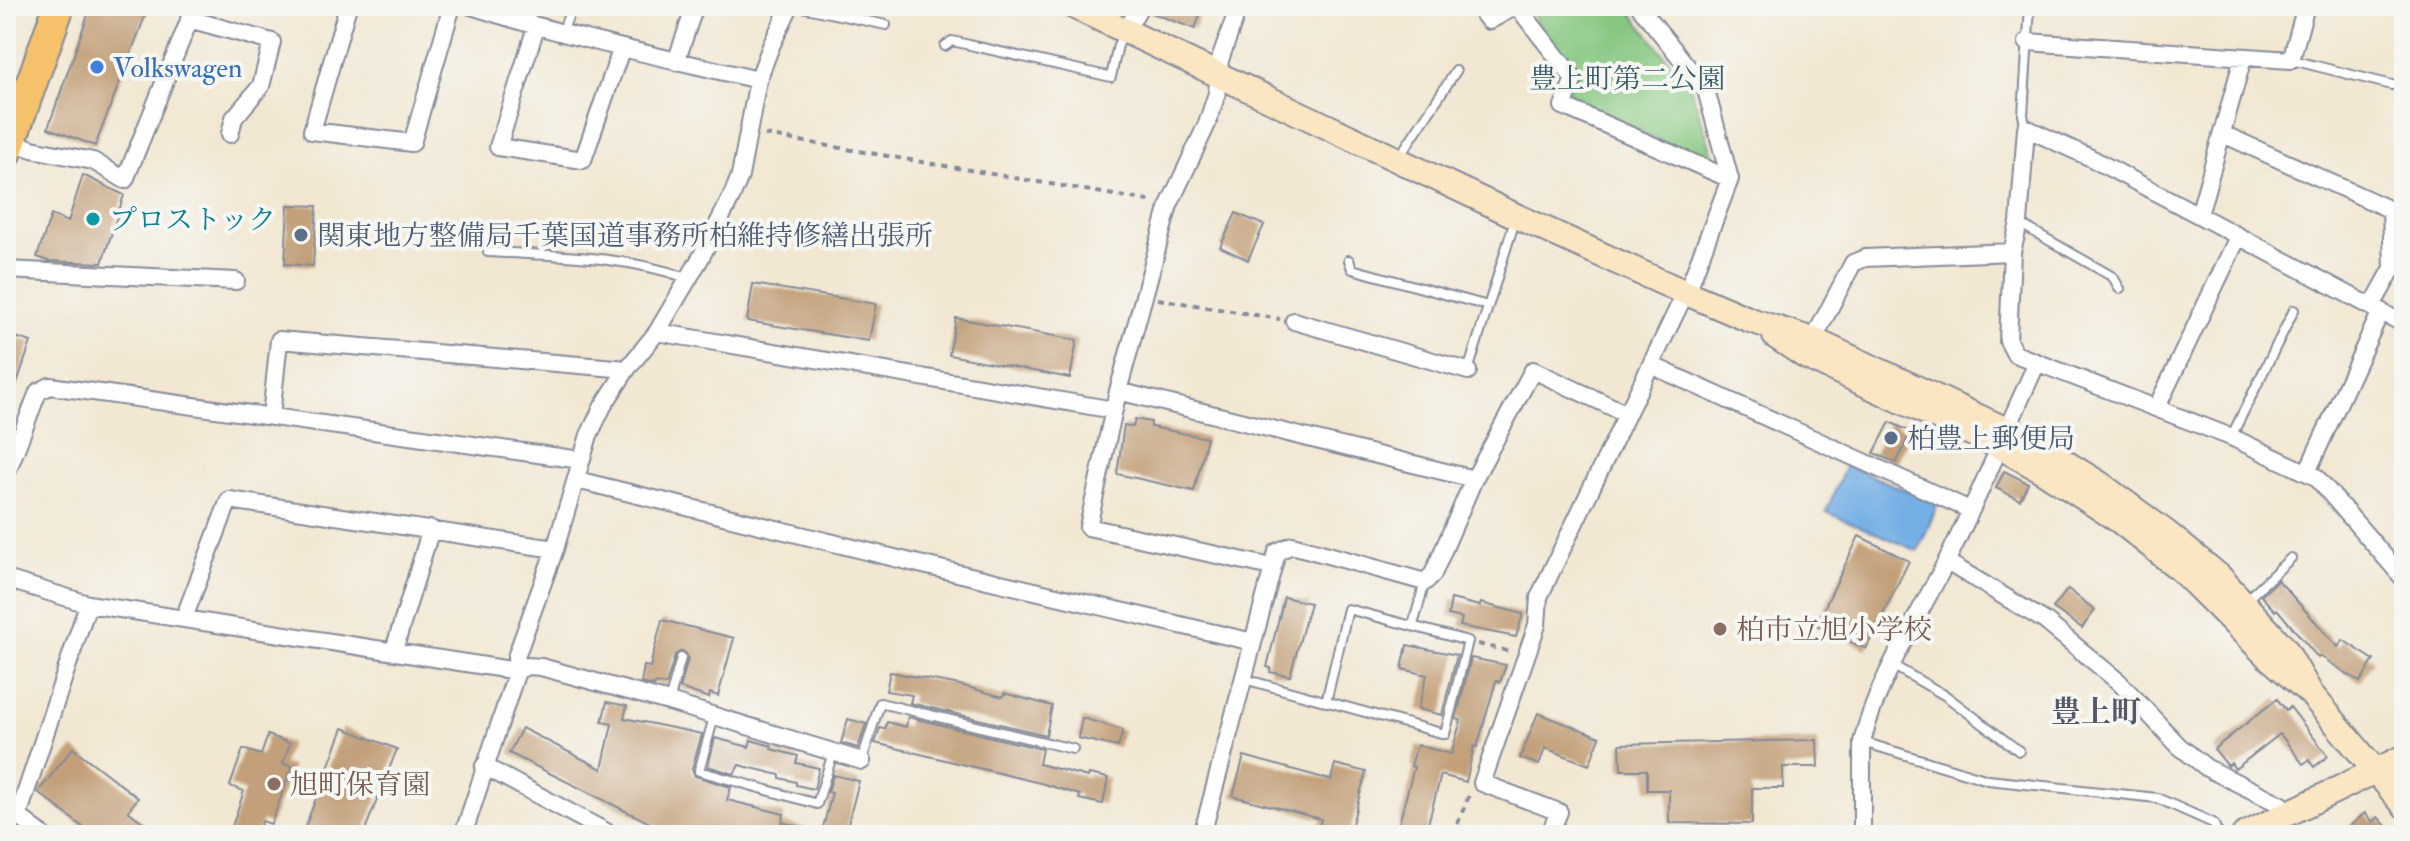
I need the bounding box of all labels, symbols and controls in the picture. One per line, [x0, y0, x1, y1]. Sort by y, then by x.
place label: Volkswagen [113, 51, 242, 86]
marker: Volkswagen [88, 58, 106, 76]
park label: 豊上町第二公園 [1529, 62, 1725, 97]
place label: プロストック [109, 203, 276, 238]
marker: プロストック [84, 210, 102, 228]
place label: 関東地方整備局千葉国道事務所柏維持修繕出張所 [317, 219, 933, 254]
marker: 関東地方整備局千葉国道事務所柏維持修繕出張所 [292, 226, 310, 244]
place label: 柏豊上郵便局 [1907, 422, 2075, 457]
marker: 柏豊上郵便局 [1882, 429, 1900, 447]
place label: 柏市立旭小学校 [1736, 613, 1932, 648]
marker: 柏市立旭小学校 [1711, 620, 1729, 638]
district label: 豊上町 [2051, 694, 2141, 731]
place label: 旭町保育園 [290, 768, 430, 803]
marker: 旭町保育園 [265, 775, 283, 793]

